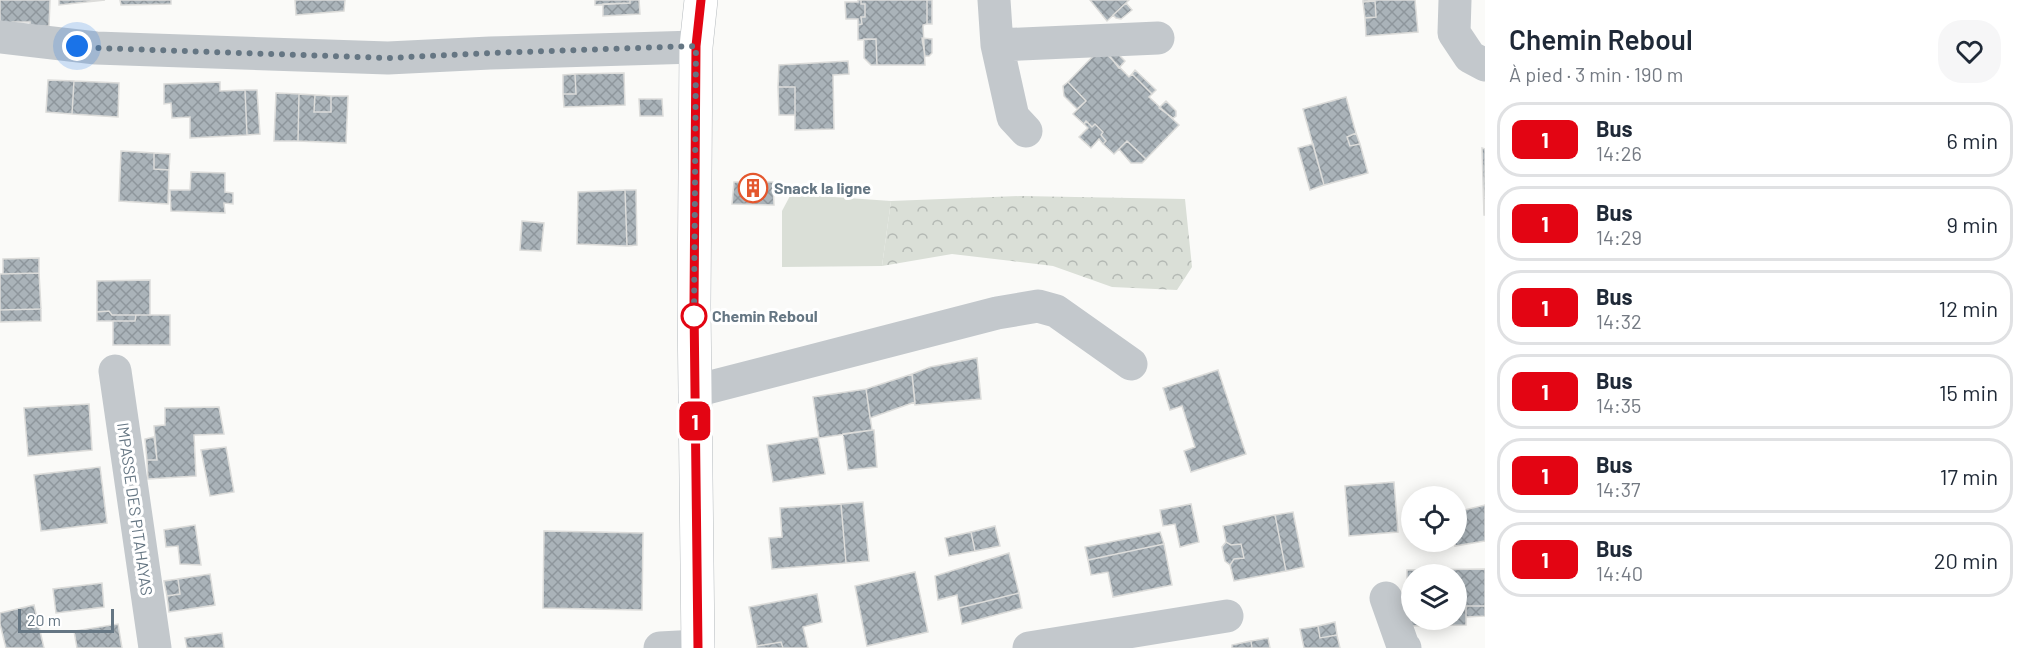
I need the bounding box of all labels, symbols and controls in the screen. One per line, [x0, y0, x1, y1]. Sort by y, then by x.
button: heart [1938, 20, 2001, 83]
text: Chemin Reboul [1509, 22, 1693, 56]
your location [62, 31, 92, 61]
text: À pied · 3 min · 190 m [1509, 62, 1683, 86]
text: Bus [1596, 115, 1633, 141]
text: 1 [1541, 127, 1549, 152]
text: 6 min [1947, 127, 1998, 153]
text: 14:26 [1596, 141, 1642, 165]
building icon: Snack la ligne [737, 172, 769, 204]
place label: Snack la ligne [774, 178, 871, 197]
text: Bus [1596, 199, 1633, 225]
text: 1 [1541, 211, 1549, 236]
text: 9 min [1946, 211, 1998, 237]
text: 14:29 [1596, 225, 1642, 249]
text: Bus [1596, 283, 1633, 309]
text: 1 [1541, 295, 1549, 320]
text: 12 min [1938, 295, 1998, 321]
marker: Chemin Reboul [681, 303, 707, 329]
place label: Chemin Reboul [712, 306, 818, 325]
text: 14:32 [1596, 309, 1642, 333]
text: Bus [1596, 367, 1633, 393]
text: 1 [1541, 379, 1549, 404]
text: 15 min [1939, 379, 1998, 405]
text: 14:35 [1596, 393, 1641, 417]
line badge: 1 [676, 402, 714, 440]
text: 1 [691, 409, 699, 434]
street label: IMPASSE DES PITAHAYAS [114, 421, 157, 597]
text: Bus [1596, 451, 1633, 477]
text: 1 [1541, 463, 1549, 488]
text: 17 min [1940, 463, 1998, 489]
text: 14:37 [1596, 477, 1641, 501]
map controls [1401, 486, 1467, 630]
button: locate [1401, 486, 1467, 552]
text: Bus [1596, 535, 1633, 561]
text: 1 [1541, 547, 1549, 572]
text: 20 min [1934, 547, 1998, 573]
text: 14:40 [1596, 561, 1643, 585]
button: layers [1401, 564, 1467, 630]
scale bar [18, 606, 114, 634]
text: 20 m [27, 610, 61, 629]

